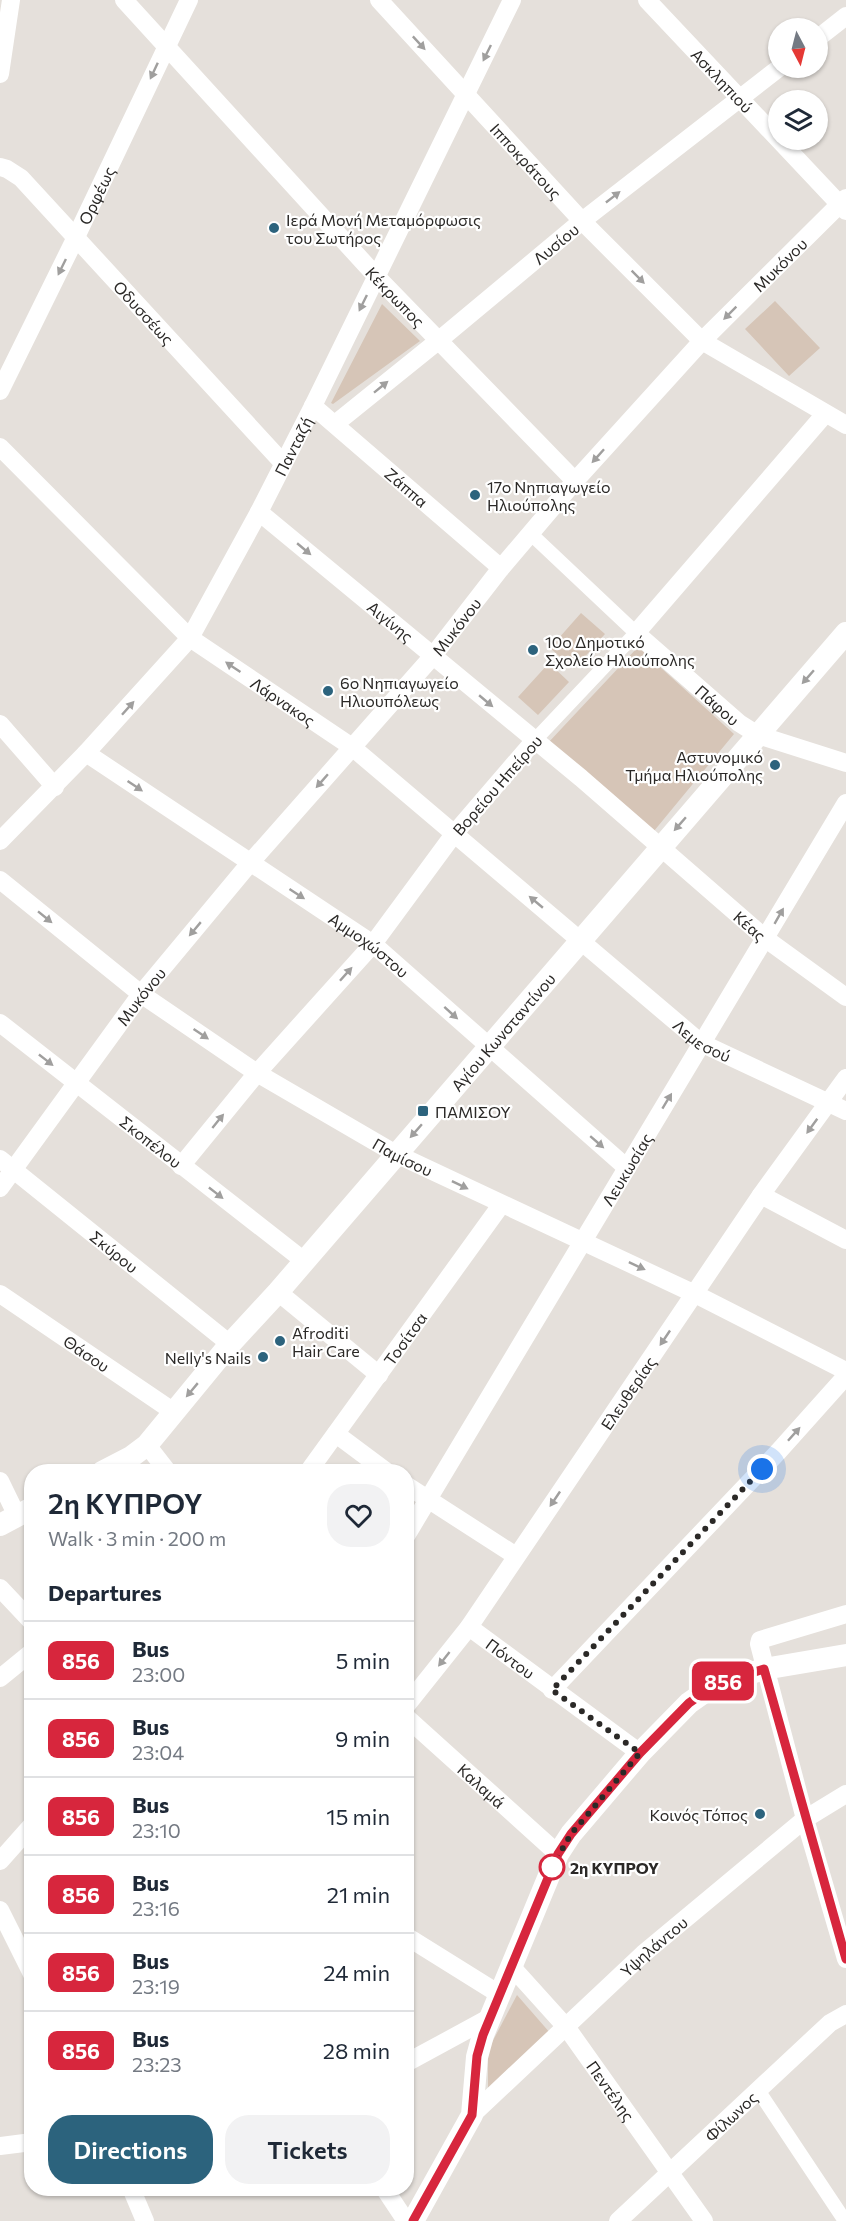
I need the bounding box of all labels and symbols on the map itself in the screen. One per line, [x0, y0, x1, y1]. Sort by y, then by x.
north arrow [768, 18, 828, 78]
one-way arrow [411, 36, 425, 50]
one-way arrow [483, 44, 492, 61]
street label: Ασκληπιού [688, 44, 757, 116]
one-way arrow [149, 63, 159, 81]
street label: Ιπποκράτους [487, 119, 566, 202]
street label: Ορφέως [74, 163, 118, 227]
one-way arrow [605, 191, 620, 203]
place label: Ιερά Μονή Μεταμόρφωσις του Σωτήρος [286, 210, 481, 247]
street label: Λυσίου [529, 219, 582, 268]
marker: Ιερά Μονή Μεταμόρφωσις του Σωτήρος [267, 221, 281, 235]
street label: Μυκόνου [748, 233, 810, 295]
one-way arrow [57, 258, 66, 275]
street label: Κέκρωπος [362, 262, 429, 330]
one-way arrow [631, 270, 646, 284]
street label: Οδυσσέως [110, 276, 178, 348]
one-way arrow [358, 294, 367, 311]
one-way arrow [723, 306, 737, 320]
one-way arrow [373, 381, 389, 394]
street label: Πανταζή [270, 413, 316, 479]
one-way arrow [592, 448, 605, 463]
street label: Ζάππα [382, 463, 432, 511]
place label: 17ο Νηπιαγωγείο Ηλιούπολης [487, 477, 611, 514]
marker: 17ο Νηπιαγωγείο Ηλιούπολης [468, 488, 482, 502]
one-way arrow [296, 543, 312, 556]
street label: Μυκόνου [427, 593, 484, 659]
street label: Αιγίνης [364, 597, 417, 645]
place label: 10ο Δημοτικό Σχολείο Ηλιούπολης [545, 632, 695, 669]
marker: 10ο Δημοτικό Σχολείο Ηλιούπολης [526, 643, 540, 657]
one-way arrow [225, 662, 241, 673]
one-way arrow [802, 669, 815, 684]
street label: Λάρνακος [248, 673, 319, 729]
place label: 6ο Νηπιαγωγείο Ηλιουπόλεως [340, 673, 459, 710]
street label: Πάφου [692, 680, 744, 729]
marker: 6ο Νηπιαγωγείο Ηλιουπόλεως [321, 684, 335, 698]
one-way arrow [478, 695, 494, 708]
one-way arrow [121, 700, 135, 715]
street label: Βορείου Ηπείρου [448, 731, 546, 839]
place label: Αστυνομικό Τμήμα Ηλιούπολης [625, 747, 763, 784]
marker: Αστυνομικό Τμήμα Ηλιούπολης [768, 758, 782, 772]
one-way arrow [316, 773, 329, 788]
one-way arrow [127, 780, 143, 791]
one-way arrow [674, 816, 687, 831]
one-way arrow [289, 888, 305, 899]
one-way arrow [529, 896, 544, 909]
street label: Κέας [730, 906, 770, 944]
street label: Αμμοχώστου [326, 908, 413, 981]
one-way arrow [774, 908, 785, 924]
one-way arrow [38, 910, 53, 922]
one-way arrow [189, 921, 202, 936]
street label: Μυκόνου [112, 963, 169, 1029]
one-way arrow [339, 967, 352, 982]
street label: Αγίου Κωνσταντίνου [447, 969, 558, 1094]
one-way arrow [443, 1006, 458, 1019]
street label: Λεμεσού [670, 1015, 734, 1065]
one-way arrow [192, 1028, 208, 1040]
one-way arrow [38, 1053, 54, 1066]
one-way arrow [662, 1092, 672, 1109]
place label: ΠΑΜΙΣΟΥ [435, 1102, 511, 1121]
marker: ΠΑΜΙΣΟΥ [416, 1104, 430, 1118]
street label: Σκοπέλου [117, 1111, 186, 1171]
one-way arrow [211, 1113, 224, 1129]
one-way arrow [806, 1117, 818, 1133]
one-way arrow [410, 1123, 423, 1138]
street label: Λευκωσίας [597, 1129, 655, 1209]
street label: Παμίσου [370, 1133, 436, 1179]
one-way arrow [589, 1135, 604, 1148]
one-way arrow [451, 1181, 468, 1190]
one-way arrow [208, 1187, 223, 1199]
street label: Σκύρου [87, 1226, 142, 1276]
one-way arrow [628, 1262, 645, 1271]
street label: Τοσίτσα [379, 1308, 430, 1368]
place label: Afroditi Hair Care [292, 1323, 360, 1360]
one-way arrow [659, 1329, 671, 1345]
street label: Θάσου [60, 1331, 114, 1375]
marker: Afroditi Hair Care [273, 1334, 287, 1348]
place label: Nelly's Nails [165, 1348, 251, 1367]
marker: Nelly's Nails [256, 1350, 270, 1364]
street label: Ελευθερίας [596, 1352, 659, 1433]
one-way arrow [186, 1382, 199, 1397]
one-way arrow [787, 1427, 800, 1442]
your location [747, 1454, 777, 1484]
one-way arrow [550, 1491, 561, 1507]
street label: Πόντου [483, 1634, 539, 1682]
one-way arrow [437, 1651, 450, 1667]
line badge: 856 [688, 1662, 758, 1700]
street label: Καλαμά [454, 1759, 509, 1811]
place label: Κοινός Τόπος [650, 1805, 748, 1824]
marker: Κοινός Τόπος [753, 1807, 767, 1821]
marker: 2η ΚΥΠΡΟΥ [539, 1854, 565, 1880]
place label: 2η ΚΥΠΡΟΥ [570, 1858, 659, 1877]
street label: Υψηλάντου [616, 1912, 691, 1980]
street label: Πεντέλης [583, 2057, 639, 2124]
street label: Φίλωνος [701, 2087, 761, 2145]

